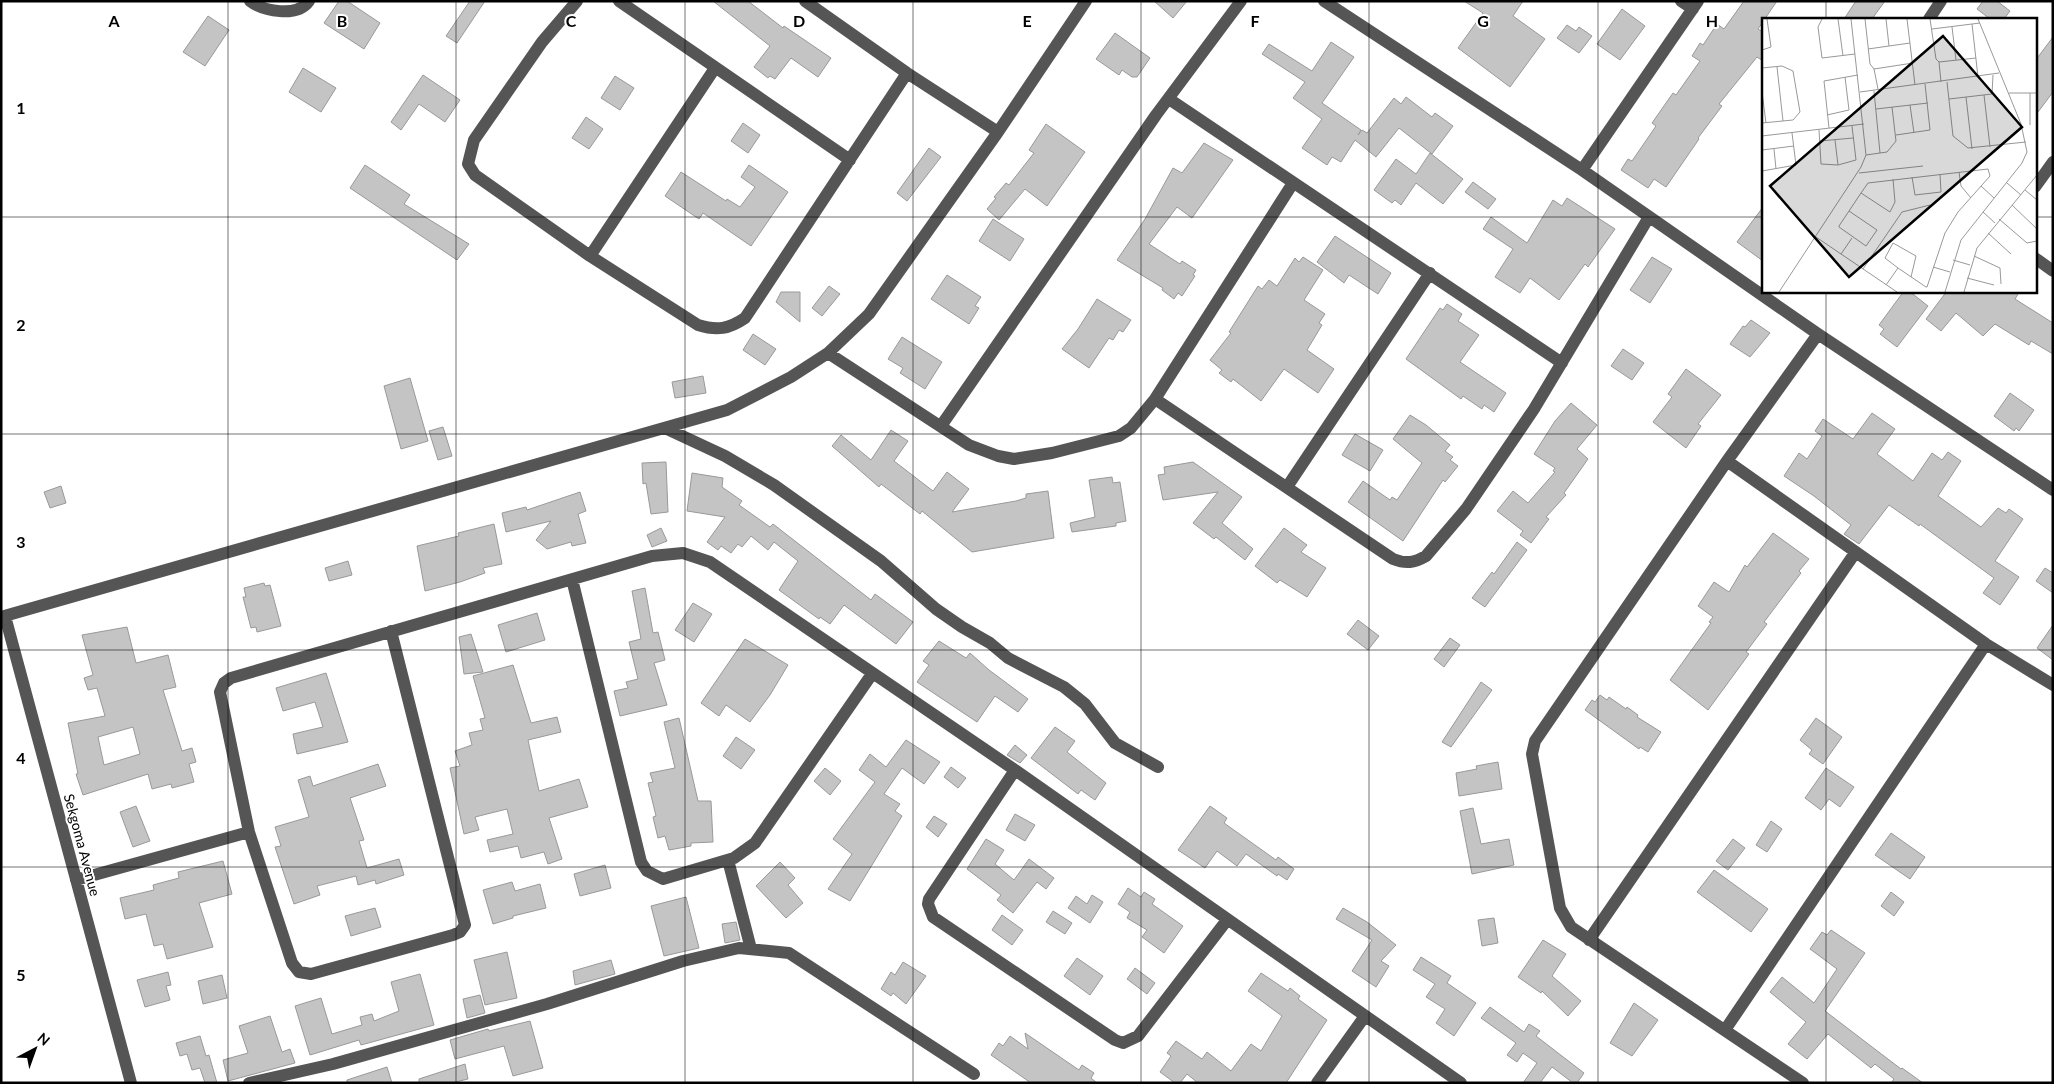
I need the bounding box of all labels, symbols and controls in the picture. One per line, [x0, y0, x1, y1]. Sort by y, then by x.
text: A [107, 11, 120, 30]
text: B [337, 11, 347, 30]
text: C [566, 11, 577, 30]
text: D [793, 11, 805, 30]
text: E [1022, 11, 1032, 30]
text: F [1250, 11, 1260, 30]
text: G [1477, 11, 1489, 30]
text: H [1706, 11, 1718, 30]
inset map [1762, 18, 2036, 292]
text: 1 [16, 98, 26, 117]
text: 2 [16, 315, 26, 334]
text: 3 [16, 532, 26, 551]
text: 4 [16, 748, 26, 767]
street label: Sekgoma Avenue [61, 792, 104, 898]
text: 5 [16, 965, 26, 984]
north arrow [10, 1024, 60, 1074]
text: N [34, 1029, 54, 1049]

